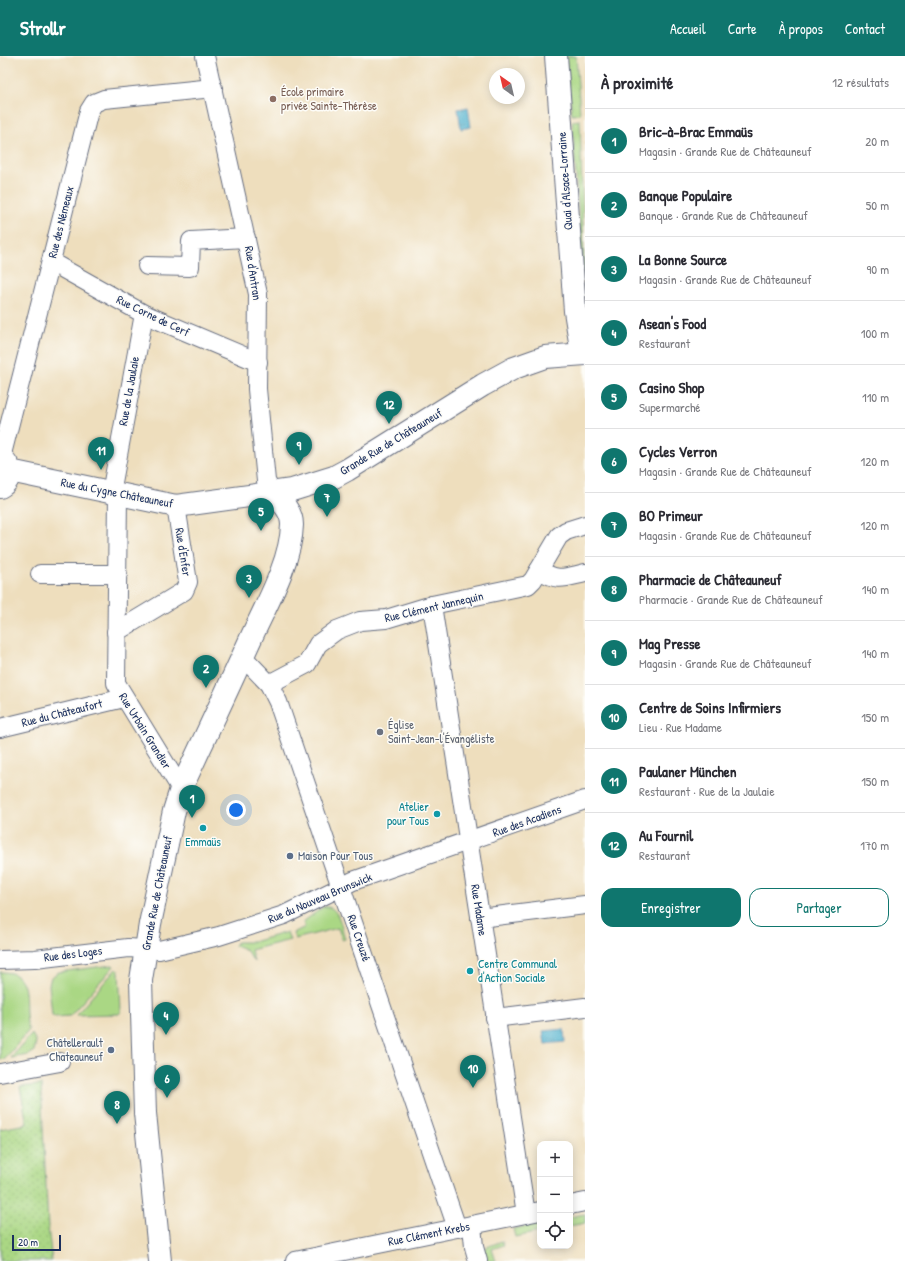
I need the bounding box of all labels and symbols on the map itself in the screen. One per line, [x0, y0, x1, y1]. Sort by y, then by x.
north arrow [489, 68, 525, 104]
place label: École primaire privée Sainte-Thérèse [281, 83, 377, 114]
marker: École primaire privée Sainte-Thérèse [268, 94, 278, 104]
street label: Quai d'Alsace-Lorraine [553, 131, 576, 231]
street label: Rue des Némeaux [43, 184, 78, 260]
street label: Rue d'Antran [241, 245, 266, 301]
street label: Rue Corne de Cerf [114, 291, 193, 341]
street label: Rue de la Jaulaie [114, 355, 143, 427]
pin: 12 [376, 391, 402, 424]
street label: Grande Rue de Châteauneuf [336, 404, 446, 479]
pin: 9 [286, 432, 312, 465]
pin: 11 [88, 437, 114, 470]
street label: Rue du Cygne Châteauneuf [60, 473, 175, 512]
pin: 7 [314, 484, 340, 517]
pin: 5 [248, 498, 274, 531]
street label: Rue d'Enfer [171, 526, 196, 578]
pin: 3 [236, 565, 262, 598]
street label: Rue Clément Jannequin [383, 587, 485, 626]
pin: 2 [193, 655, 219, 688]
street label: Rue Urbain Grandier [115, 689, 176, 772]
street label: Rue du Châteaufort [20, 694, 105, 731]
place label: Église Saint-Jean-l'Évangéliste [388, 716, 495, 747]
marker: Église Saint-Jean-l'Évangéliste [375, 727, 385, 737]
pin: 1 [179, 785, 205, 818]
place label: Atelier pour Tous [387, 798, 429, 829]
your location [226, 800, 246, 820]
street label: Rue des Acadiens [490, 800, 564, 841]
marker: Atelier pour Tous [432, 809, 442, 819]
marker: Emmaüs [198, 823, 208, 833]
street label: Grande Rue de Châteauneuf [137, 833, 176, 952]
place label: Emmaüs [185, 833, 221, 850]
place label: Maison Pour Tous [298, 847, 373, 864]
marker: Maison Pour Tous [285, 851, 295, 861]
street label: Rue du Nouveau Brunswick [265, 868, 374, 927]
street label: Rue Madame [467, 883, 492, 937]
street label: Rue Creuzé [344, 912, 375, 964]
street label: Rue des Loges [43, 941, 103, 966]
place label: Centre Communal d'Action Sociale [478, 955, 558, 986]
marker: Centre Communal d'Action Sociale [465, 966, 475, 976]
pin: 4 [153, 1002, 179, 1035]
place label: Châtellerault Chateauneuf [46, 1034, 104, 1065]
marker: Châtellerault Chateauneuf [106, 1045, 116, 1055]
pin: 10 [460, 1055, 486, 1088]
pin: 6 [154, 1065, 180, 1098]
pin: 8 [104, 1091, 130, 1124]
street label: Rue Clément Krebs [387, 1217, 472, 1250]
scale bar [12, 1233, 61, 1252]

